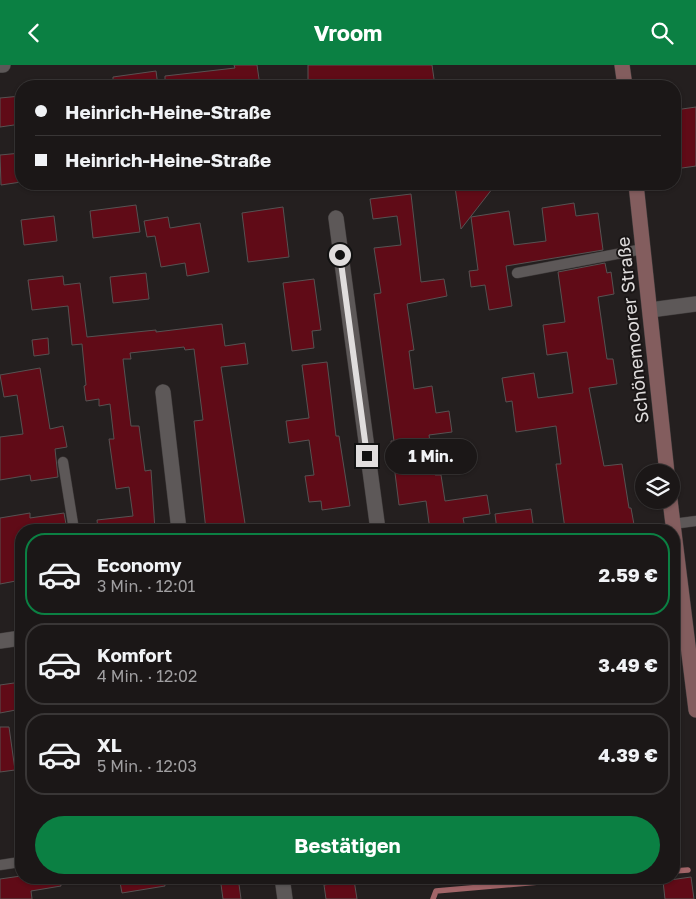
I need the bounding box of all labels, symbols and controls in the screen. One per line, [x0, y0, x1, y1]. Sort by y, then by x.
icon: back [20, 19, 48, 47]
text: Vroom [314, 19, 382, 46]
icon: search [648, 19, 676, 47]
text: Heinrich-Heine-Straße [65, 100, 271, 123]
text: Heinrich-Heine-Straße [65, 148, 271, 171]
street label: Schönemoorer Straße [611, 236, 653, 424]
route start [329, 244, 351, 266]
callout: 1 Min. [384, 439, 477, 473]
route end [356, 445, 378, 467]
text: 1 Min. [408, 446, 454, 466]
map controls [635, 464, 680, 509]
button: layers [635, 464, 680, 509]
icon: car [37, 552, 82, 597]
text: Economy [97, 553, 182, 576]
text: 2.59 € [599, 563, 658, 586]
text: 3 Min. · 12:01 [97, 576, 195, 596]
icon: car [37, 642, 82, 687]
text: Komfort [97, 643, 172, 666]
text: 3.49 € [598, 653, 658, 676]
text: 4 Min. · 12:02 [97, 666, 197, 686]
icon: car [37, 732, 82, 777]
text: XL [97, 733, 122, 756]
text: 4.39 € [598, 743, 658, 766]
text: 5 Min. · 12:03 [97, 756, 197, 776]
button: Bestätigen [35, 816, 660, 874]

